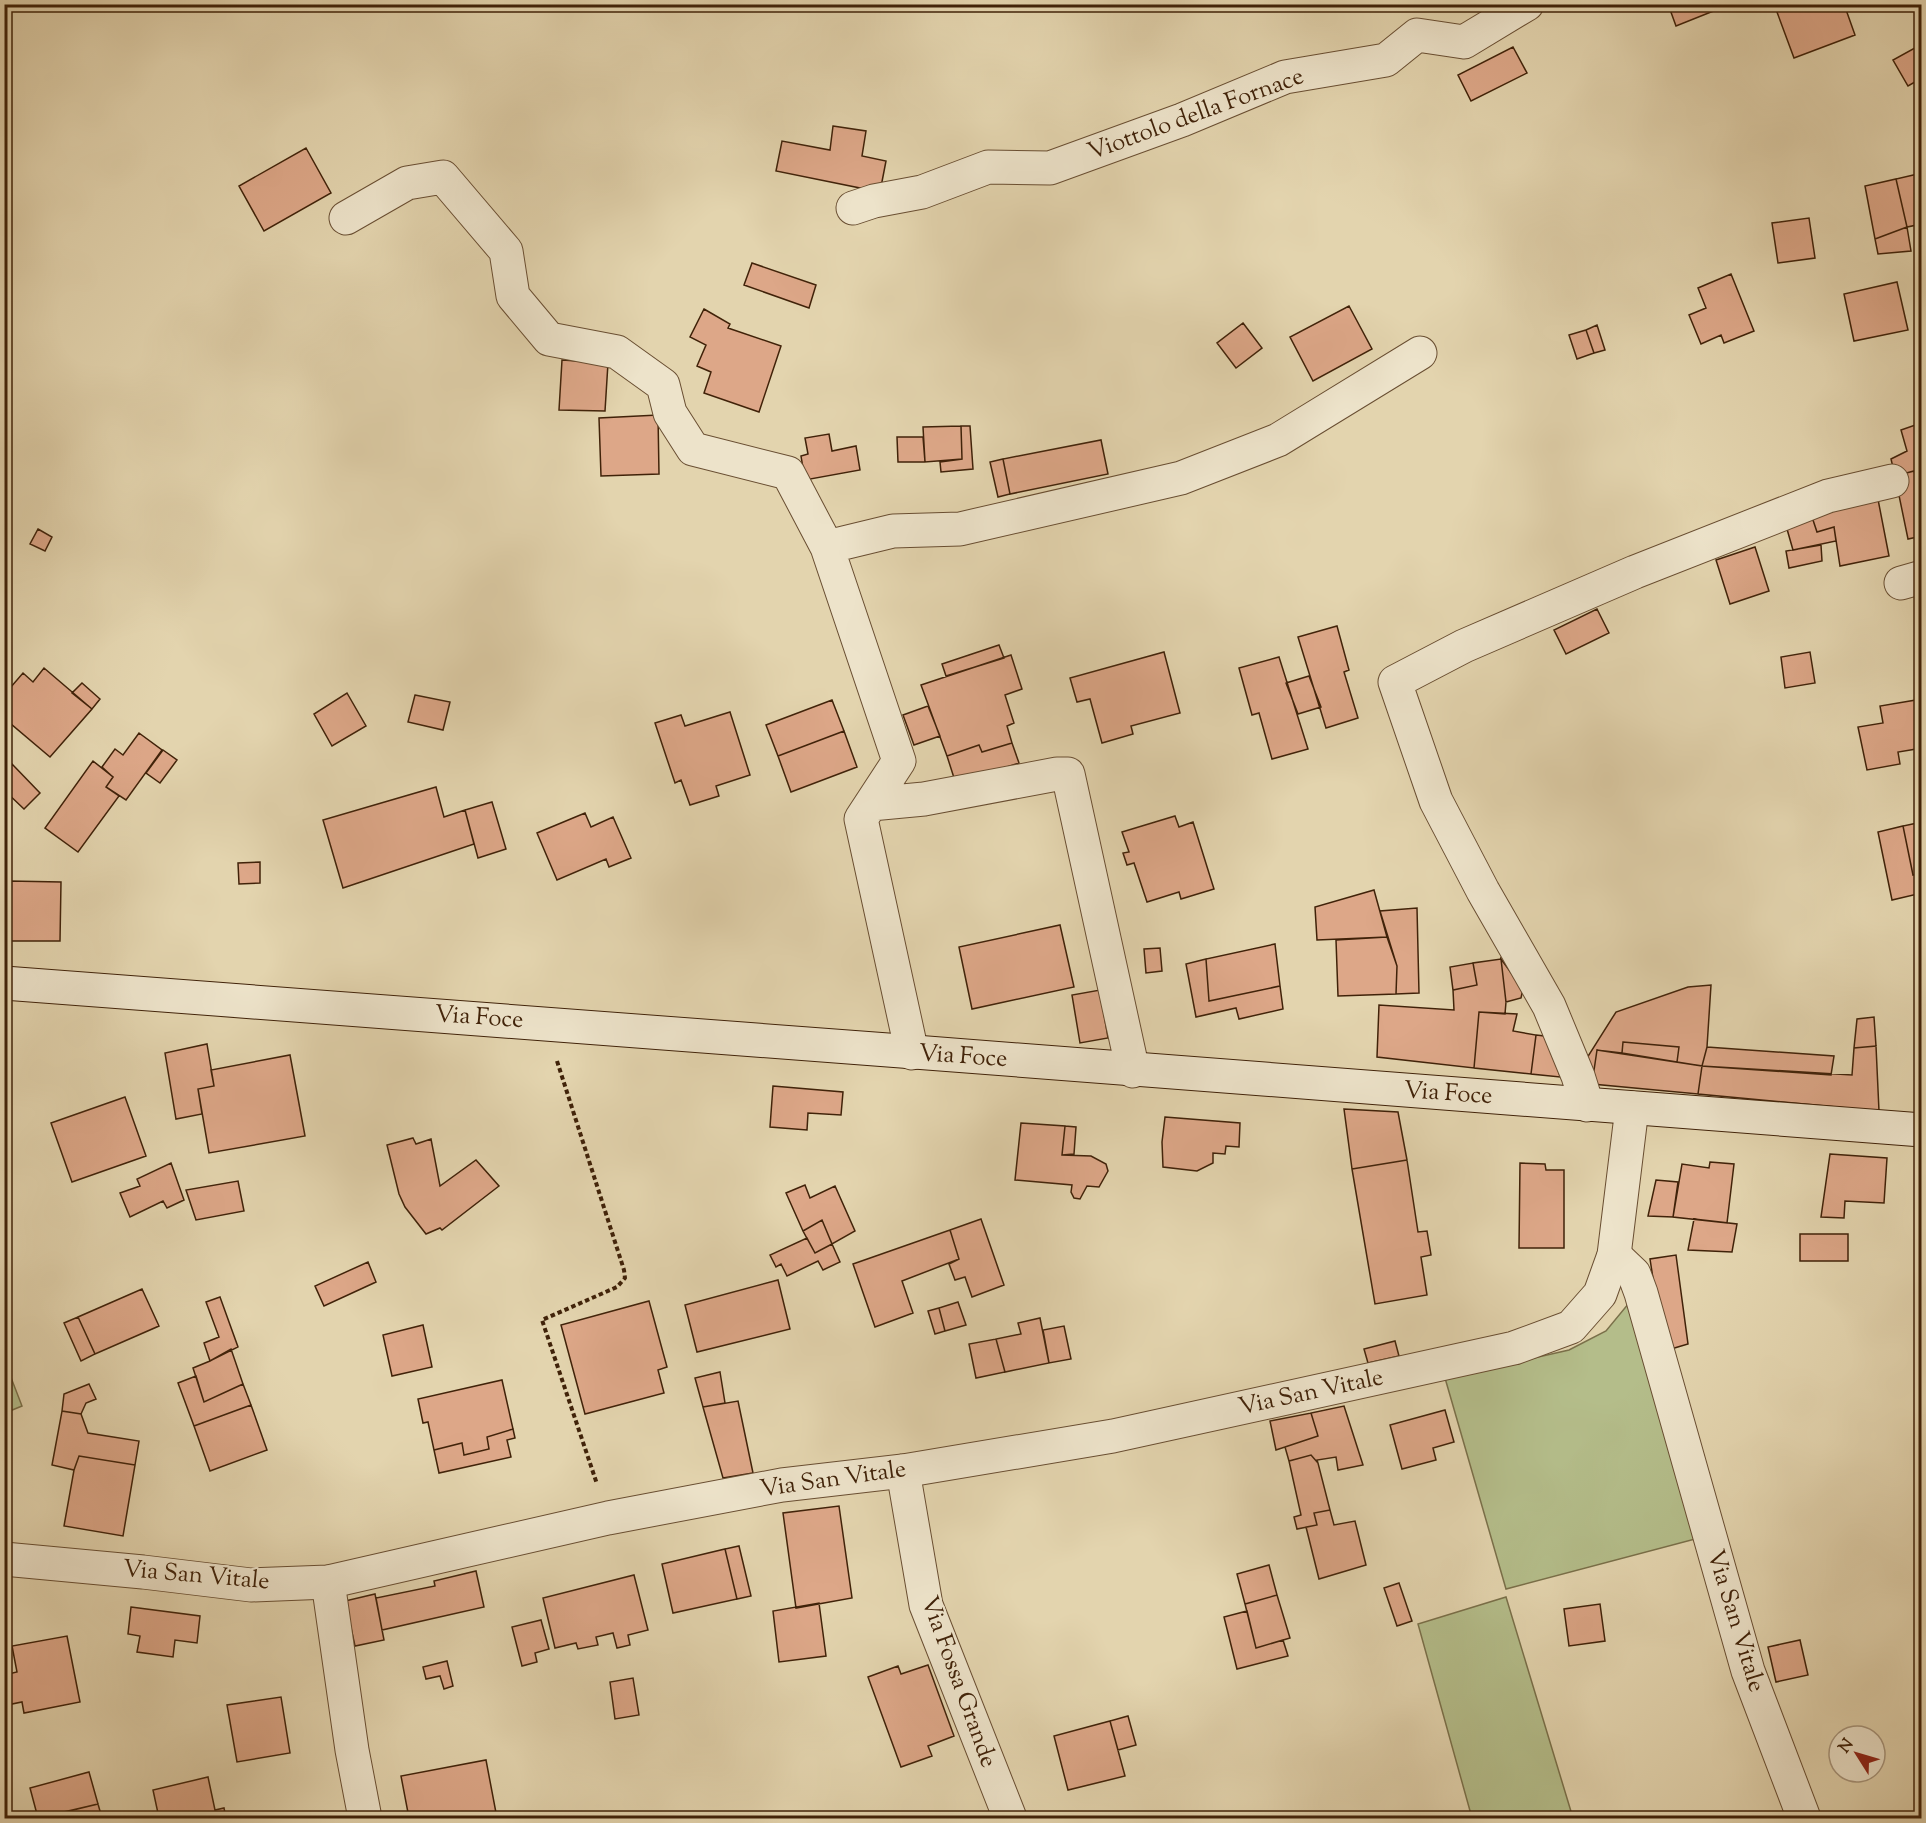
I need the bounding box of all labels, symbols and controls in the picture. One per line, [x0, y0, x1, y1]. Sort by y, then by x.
street label: Viottolo della Fornace [1083, 60, 1309, 170]
street label: Via Foce [433, 998, 525, 1038]
street label: Via Foce [917, 1037, 1009, 1077]
street label: Via Foce [1402, 1074, 1494, 1114]
street label: Via San Vitale [1235, 1361, 1387, 1425]
street label: Via San Vitale [758, 1453, 908, 1507]
street label: Via San Vitale [1697, 1546, 1773, 1696]
street label: Via San Vitale [121, 1553, 271, 1599]
street label: Via Fossa Grande [911, 1592, 1005, 1772]
north arrow [1827, 1724, 1887, 1784]
text: N [1834, 1734, 1860, 1759]

